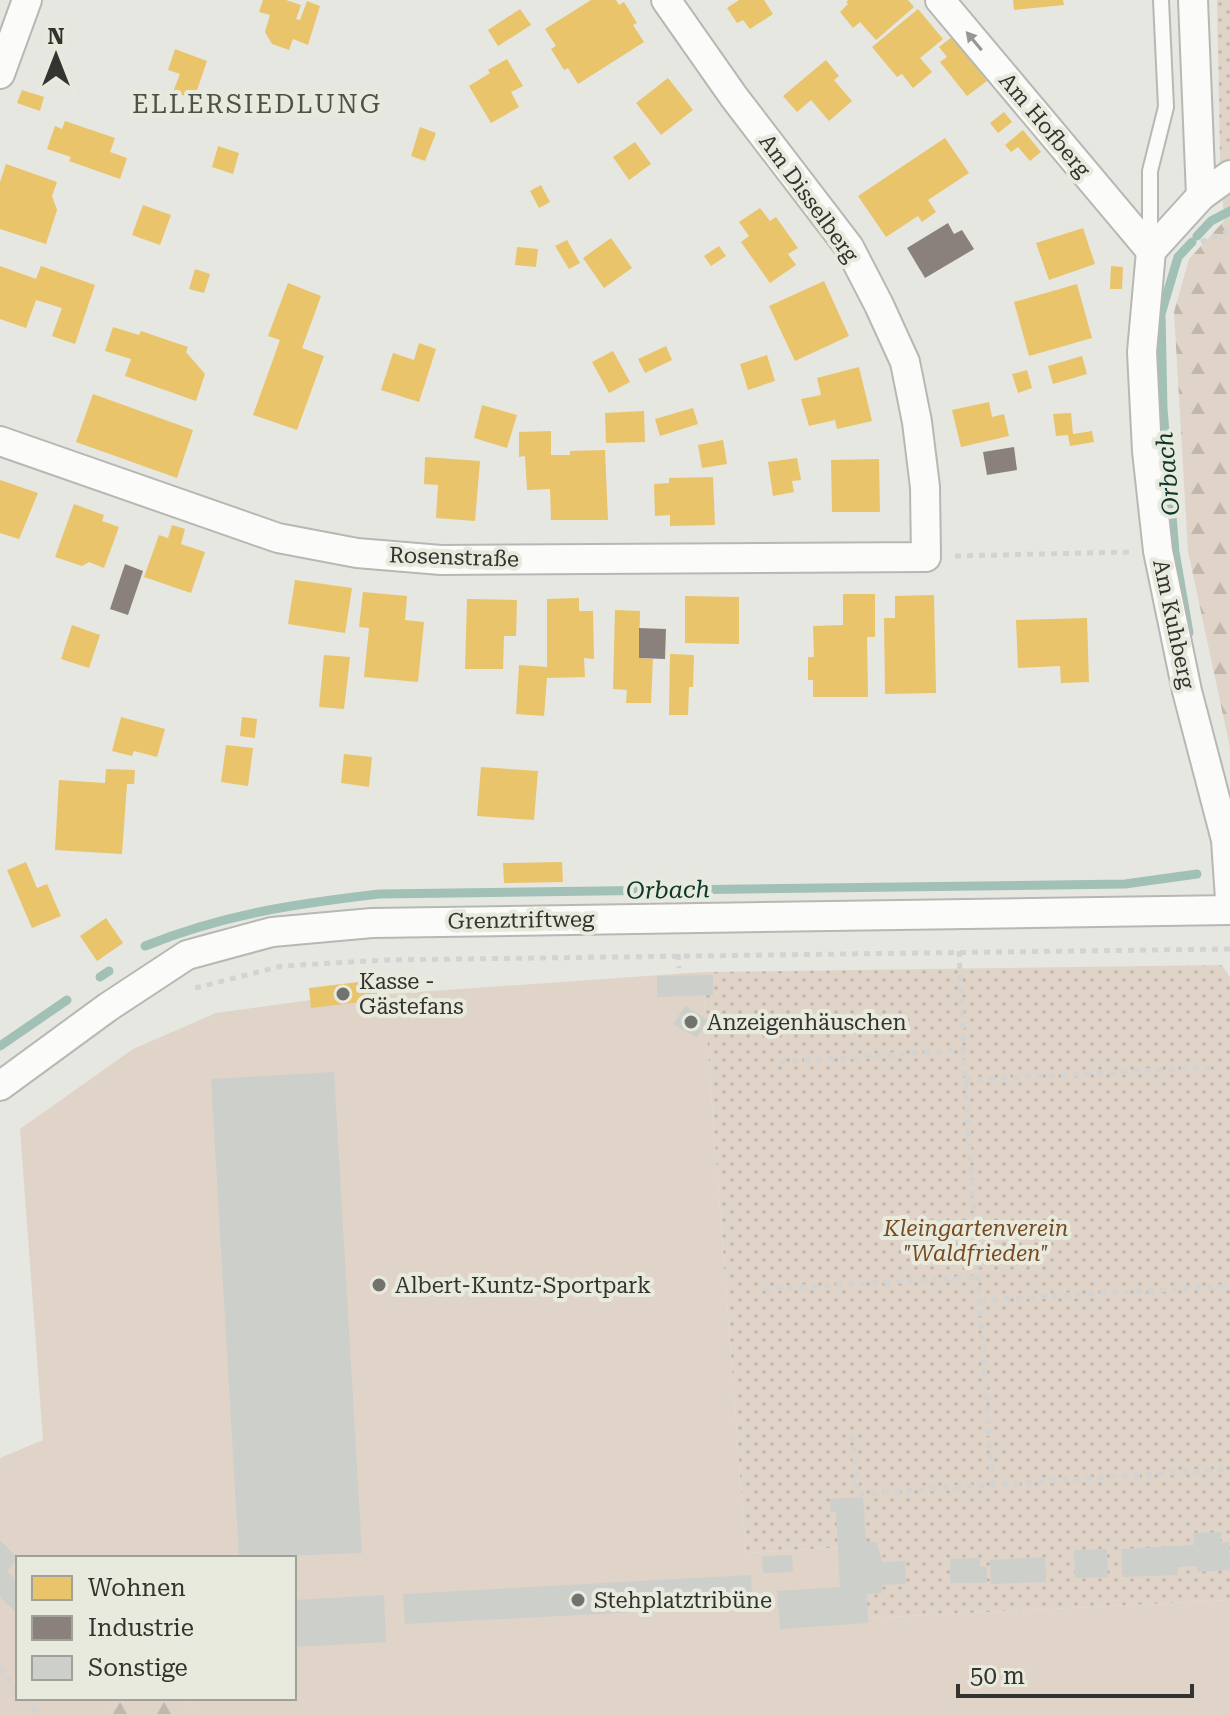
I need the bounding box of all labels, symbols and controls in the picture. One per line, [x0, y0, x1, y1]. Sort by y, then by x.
north arrow [16, 16, 96, 96]
text: N [48, 24, 65, 49]
one-way arrow [966, 31, 983, 51]
street label: Am Hofberg [994, 68, 1096, 183]
district label: ELLERSIEDLUNG [132, 89, 382, 119]
street label: Am Disselberg [754, 129, 864, 267]
water label: Orbach [1150, 431, 1186, 517]
street label: Rosenstraße [388, 542, 520, 572]
street label: Am Kuhberg [1148, 557, 1200, 691]
water label: Orbach [626, 875, 710, 905]
street label: Grenztriftweg [447, 906, 595, 934]
place label: Kasse - Gästefans [359, 969, 464, 1019]
marker: Kasse - Gästefans [334, 985, 352, 1003]
place label: Anzeigenhäuschen [707, 1010, 907, 1035]
marker: Anzeigenhäuschen [682, 1013, 700, 1031]
park label: Kleingartenverein "Waldfrieden" [883, 1216, 1068, 1266]
place label: Albert-Kuntz-Sportpark [395, 1273, 651, 1298]
marker: Albert-Kuntz-Sportpark [370, 1276, 388, 1294]
legend [16, 1556, 296, 1700]
text: Wohnen [88, 1574, 186, 1602]
place label: Stehplatztribüne [594, 1588, 772, 1613]
marker: Stehplatztribüne [569, 1591, 587, 1609]
text: Industrie [88, 1614, 194, 1642]
scale bar [958, 1648, 1192, 1698]
text: Sonstige [88, 1654, 188, 1682]
text: 50 m [970, 1662, 1025, 1690]

